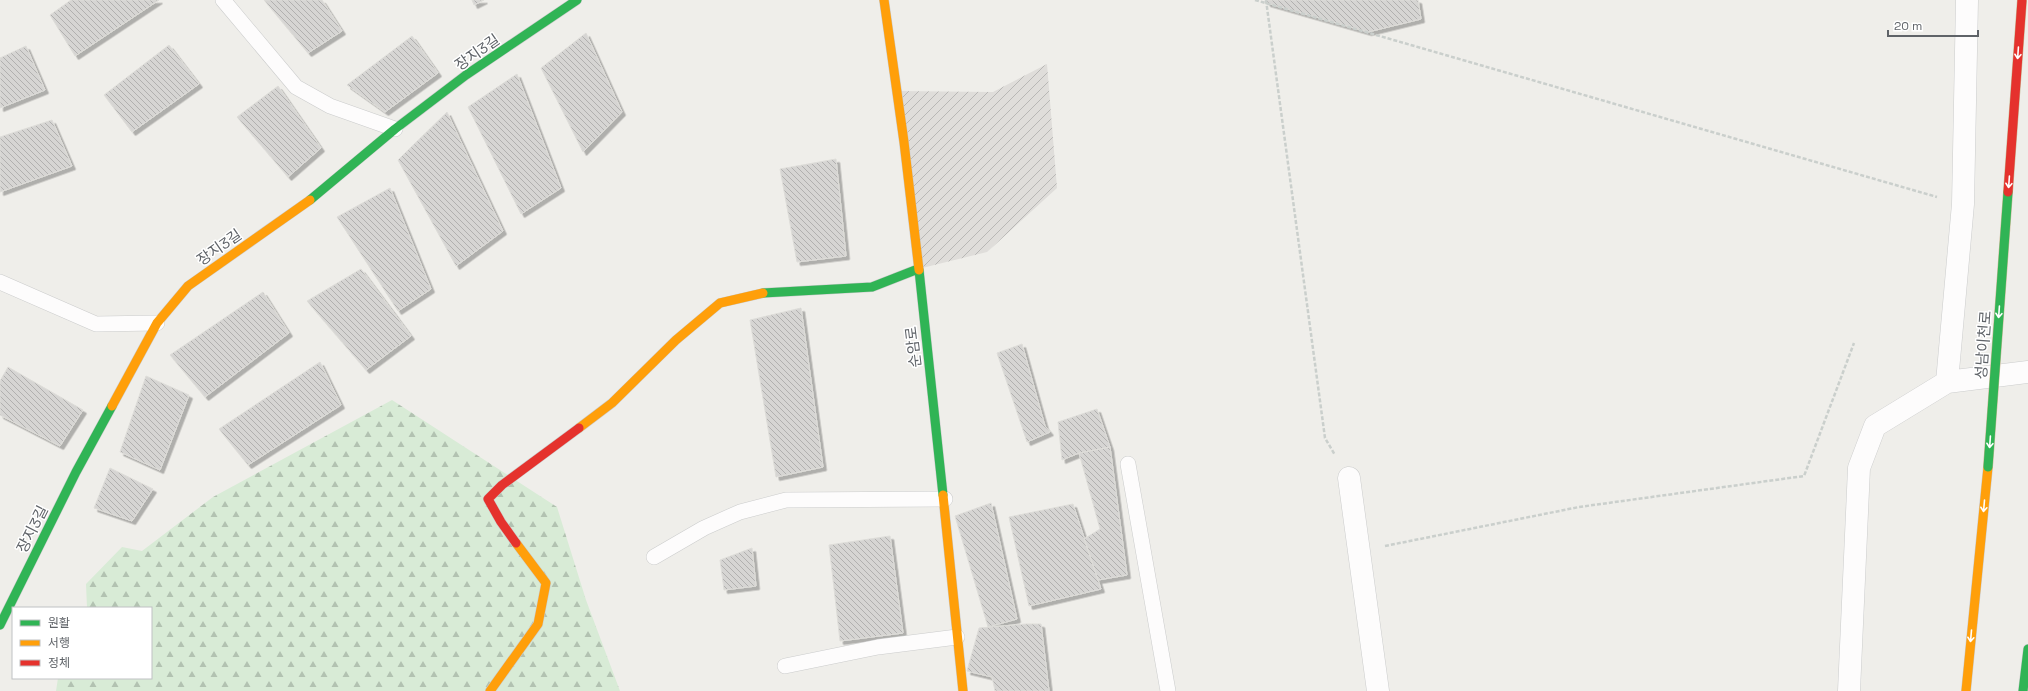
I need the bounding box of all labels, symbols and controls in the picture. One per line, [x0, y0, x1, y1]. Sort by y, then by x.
scale bar [1888, 12, 1978, 38]
text: 20 m [1894, 18, 1922, 34]
street label: 장지3길 [451, 30, 503, 74]
one-way arrow [2015, 46, 2022, 59]
one-way arrow [2005, 176, 2012, 189]
street label: 장지3길 [193, 225, 245, 269]
one-way arrow [1996, 305, 2003, 318]
street label: 성남이천로 [1971, 310, 1995, 380]
street label: 순암로 [901, 325, 925, 369]
one-way arrow [1986, 435, 1993, 448]
one-way arrow [1980, 499, 1988, 512]
street label: 장지3길 [12, 502, 52, 556]
legend [12, 607, 152, 679]
text: 원활 [48, 615, 70, 631]
one-way arrow [1968, 629, 1975, 642]
text: 서행 [48, 635, 70, 651]
text: 정체 [48, 655, 70, 671]

